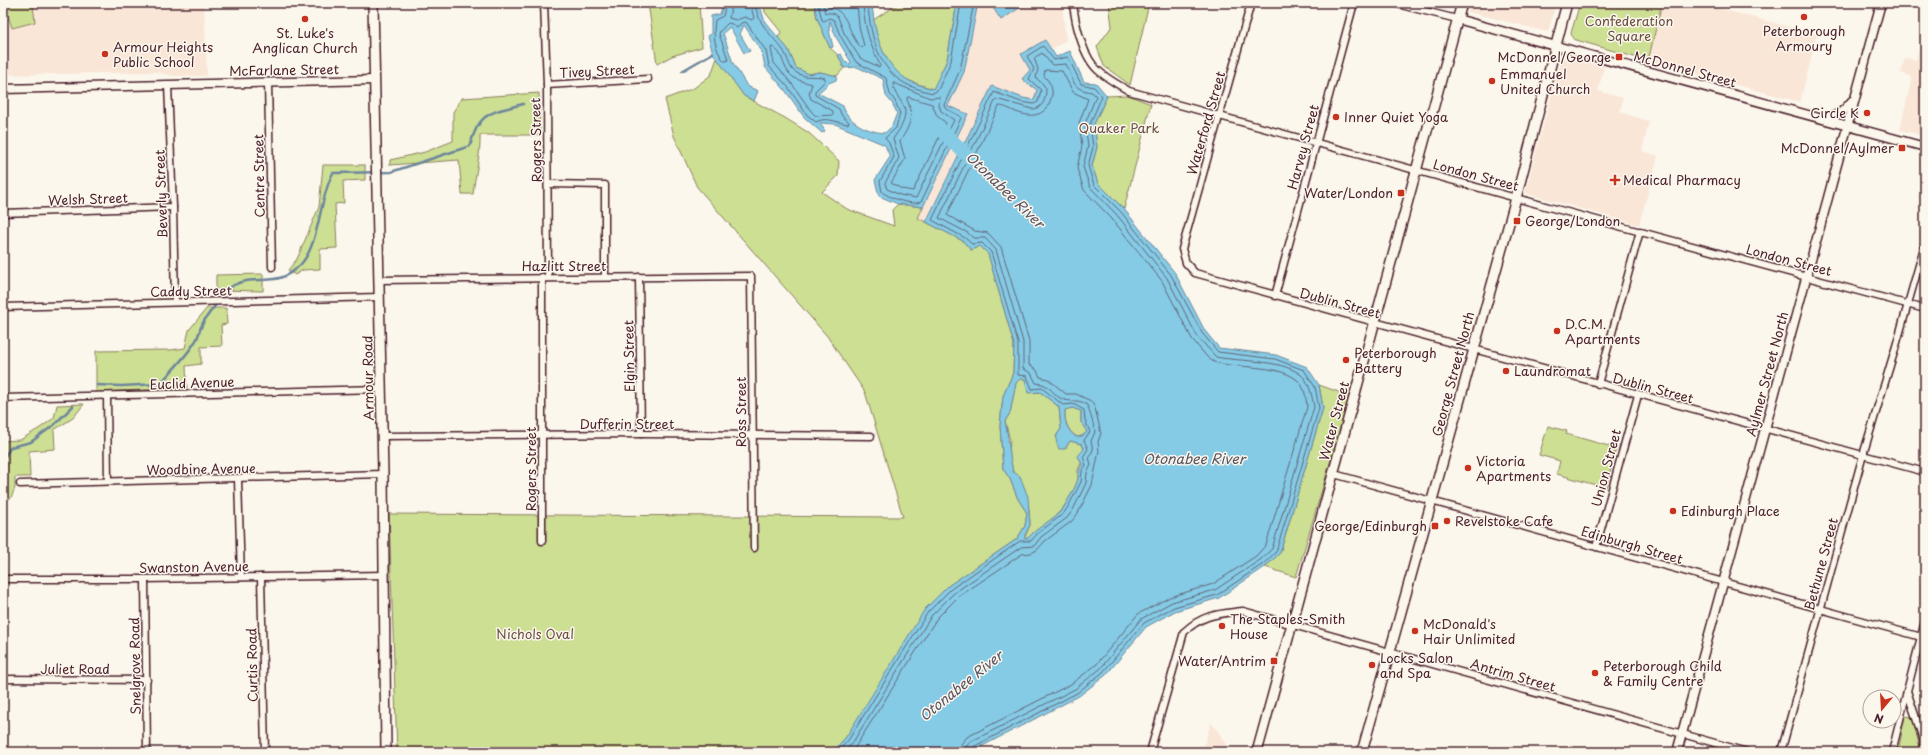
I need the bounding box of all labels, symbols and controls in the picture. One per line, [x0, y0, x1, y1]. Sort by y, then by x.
park label: Confederation Square [1585, 11, 1673, 45]
marker: Peterborough Armoury [1799, 12, 1809, 22]
marker: St. Luke's Anglican Church [300, 14, 310, 24]
place label: Peterborough Armoury [1763, 21, 1845, 55]
place label: St. Luke's Anglican Church [252, 23, 358, 57]
place label: Armour Heights Public School [113, 37, 213, 71]
street label: McDonnel Street [1632, 46, 1739, 91]
place label: McDonnel/George [1498, 47, 1611, 66]
marker: Armour Heights Public School [100, 49, 110, 59]
marker: McDonnel/George [1614, 52, 1624, 62]
street label: McFarlane Street [229, 59, 339, 80]
street label: Tivey Street [559, 59, 635, 82]
place label: Emmanuel United Church [1500, 64, 1590, 98]
street label: Waterford Street [1182, 69, 1229, 177]
marker: Emmanuel United Church [1487, 76, 1497, 86]
street label: Rogers Street [525, 98, 546, 182]
street label: Harvey Street [1282, 102, 1323, 192]
place label: Circle K [1810, 103, 1859, 122]
place label: Inner Quiet Yoga [1344, 107, 1449, 126]
marker: Circle K [1862, 108, 1872, 118]
marker: Inner Quiet Yoga [1331, 112, 1341, 122]
park label: Quaker Park [1079, 118, 1160, 137]
street label: Centre Street [248, 134, 269, 218]
place label: McDonnel/Aylmer [1781, 138, 1895, 157]
marker: McDonnel/Aylmer [1897, 143, 1907, 153]
water label: Otonabee River [961, 147, 1051, 234]
street label: Beverly Street [149, 149, 172, 239]
street label: London Street [1431, 154, 1521, 195]
place label: Medical Pharmacy [1623, 170, 1741, 189]
marker: Medical Pharmacy [1610, 175, 1620, 185]
place label: Water/London [1304, 183, 1393, 202]
street label: Welsh Street [48, 188, 128, 209]
marker: Water/London [1396, 188, 1406, 198]
place label: George/London [1525, 211, 1620, 230]
marker: George/London [1512, 216, 1522, 226]
street label: London Street [1744, 239, 1834, 280]
street label: Hazlitt Street [522, 256, 606, 275]
street label: Caddy Street [150, 280, 232, 301]
street label: Dublin Street [1297, 283, 1383, 322]
street label: George Street North [1427, 309, 1478, 438]
street label: Aylmer Street North [1741, 309, 1792, 438]
place label: D.C.M. Apartments [1565, 314, 1640, 348]
street label: Elgin Street [618, 320, 639, 392]
marker: D.C.M. Apartments [1552, 326, 1562, 336]
street label: Armour Road [357, 335, 378, 421]
place label: Peterborough Battery [1354, 343, 1437, 377]
marker: Peterborough Battery [1341, 355, 1351, 365]
place label: Laundromat [1514, 361, 1591, 380]
marker: Laundromat [1501, 366, 1511, 376]
street label: Dublin Street [1610, 368, 1696, 407]
street label: Euclid Avenue [149, 372, 235, 393]
street label: Ross Street [731, 377, 750, 447]
street label: Water Street [1314, 379, 1353, 463]
street label: Dufferin Street [580, 414, 674, 433]
street label: Rogers Street [521, 427, 540, 511]
street label: Union Street [1586, 427, 1625, 509]
water label: Otonabee River [1143, 448, 1247, 469]
place label: Victoria Apartments [1476, 451, 1551, 485]
street label: Woodbine Avenue [146, 458, 256, 479]
marker: Victoria Apartments [1463, 463, 1473, 473]
place label: Edinburgh Place [1681, 501, 1780, 520]
marker: Edinburgh Place [1668, 506, 1678, 516]
place label: Revelstoke Cafe [1455, 511, 1553, 530]
place label: George/Edinburgh [1314, 516, 1427, 535]
marker: Revelstoke Cafe [1442, 516, 1452, 526]
street label: Bethune Street [1799, 516, 1842, 612]
marker: George/Edinburgh [1430, 521, 1440, 531]
street label: Edinburgh Street [1579, 521, 1685, 568]
street label: Swanston Avenue [139, 556, 249, 577]
place label: The Staples-Smith House [1230, 609, 1345, 643]
place label: McDonald's Hair Unlimited [1423, 614, 1515, 648]
street label: Snelgrove Road [124, 617, 145, 715]
marker: The Staples-Smith House [1217, 621, 1227, 631]
park label: Nichols Oval [496, 624, 574, 643]
marker: McDonald's Hair Unlimited [1410, 626, 1420, 636]
street label: Curtis Road [241, 627, 262, 702]
water label: Otonabee River [914, 644, 1008, 726]
place label: Locks Salon and Spa [1380, 648, 1453, 682]
place label: Water/Antrim [1178, 651, 1266, 670]
street label: Antrim Street [1468, 653, 1558, 696]
marker: Water/Antrim [1269, 656, 1279, 666]
place label: Peterborough Child & Family Centre [1603, 656, 1722, 690]
street label: Juliet Road [40, 659, 110, 678]
marker: Locks Salon and Spa [1367, 660, 1377, 670]
marker: Peterborough Child & Family Centre [1590, 668, 1600, 678]
north arrow [1862, 689, 1902, 729]
text: N [1872, 709, 1886, 728]

